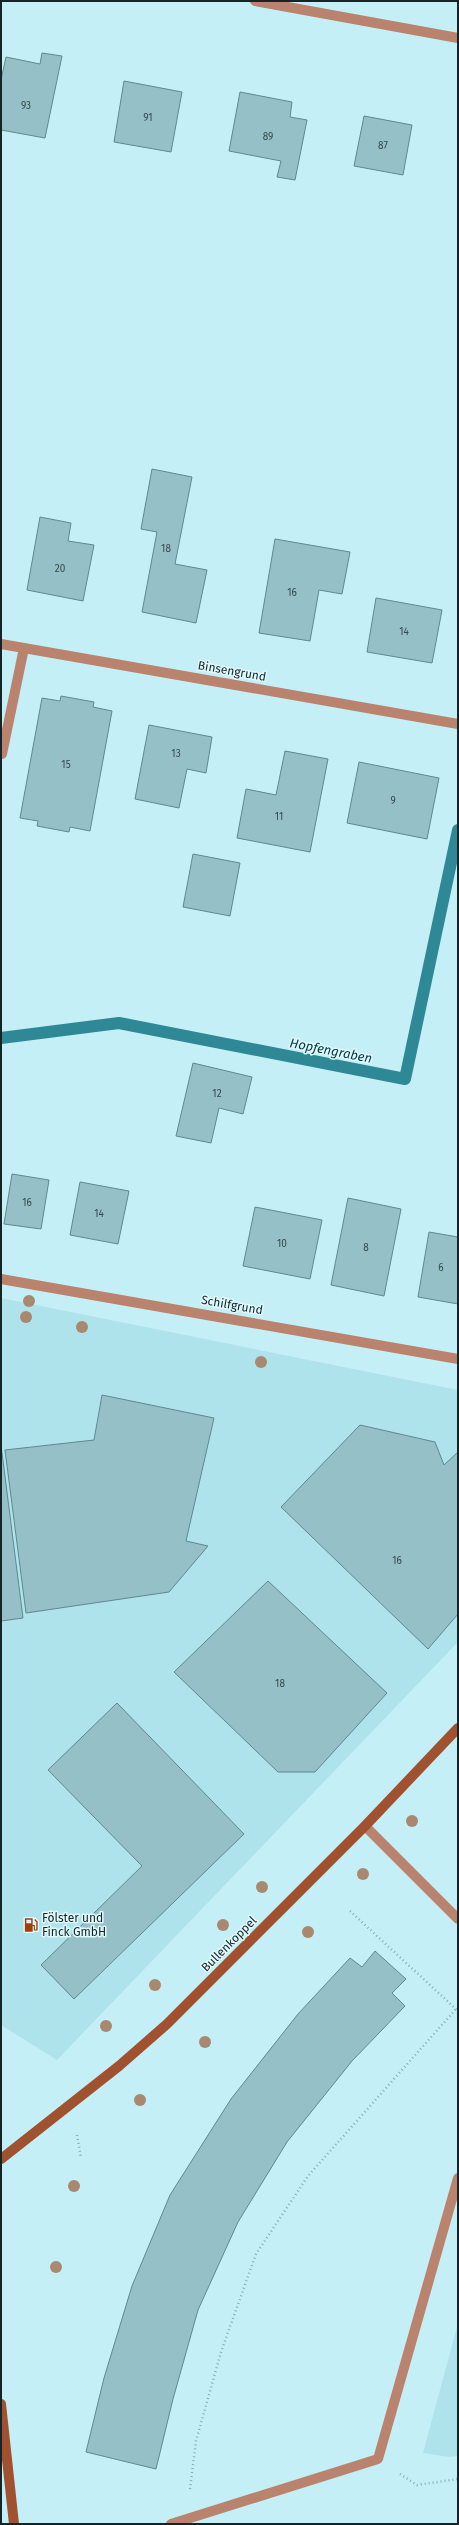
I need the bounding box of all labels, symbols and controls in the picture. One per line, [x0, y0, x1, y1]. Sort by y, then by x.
house number: 93 [21, 100, 31, 112]
house number: 91 [143, 112, 153, 124]
house number: 89 [263, 131, 273, 143]
house number: 87 [378, 140, 388, 152]
house number: 18 [161, 543, 171, 555]
house number: 20 [55, 563, 66, 575]
house number: 16 [287, 587, 297, 599]
house number: 14 [399, 626, 410, 638]
street label: Binsengrund [197, 658, 267, 684]
house number: 13 [171, 748, 181, 760]
house number: 15 [61, 759, 71, 771]
house number: 9 [390, 795, 396, 807]
house number: 11 [275, 811, 283, 823]
water label: Hopfengraben [288, 1035, 373, 1066]
house number: 12 [212, 1088, 222, 1100]
house number: 16 [22, 1197, 32, 1209]
house number: 14 [94, 1208, 105, 1220]
house number: 10 [277, 1238, 287, 1250]
house number: 8 [363, 1242, 369, 1254]
house number: 6 [438, 1262, 444, 1274]
street label: Schilfgrund [200, 1293, 264, 1317]
house number: 16 [392, 1555, 402, 1567]
house number: 18 [275, 1678, 285, 1690]
place label: Fölster und Finck GmbH [42, 1911, 106, 1939]
street label: Bullenkoppel [199, 1913, 260, 1974]
fuel station icon: Fölster und Finck GmbH [23, 1917, 39, 1933]

